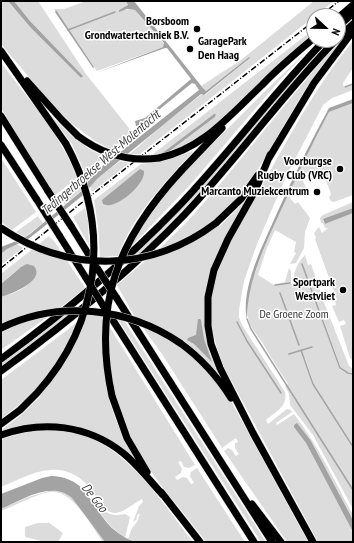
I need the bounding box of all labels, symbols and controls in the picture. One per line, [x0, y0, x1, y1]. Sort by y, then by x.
north arrow [306, 8, 346, 48]
place label: Borsboom Grondwatertechniek B.V. [85, 15, 189, 43]
marker: Borsboom Grondwatertechniek B.V. [192, 24, 202, 34]
text: N [329, 27, 344, 37]
place label: GaragePark Den Haag [198, 35, 247, 63]
marker: GaragePark Den Haag [185, 44, 195, 54]
water label: Tedingerbroekse West-Molentocht [38, 107, 164, 219]
place label: Voorburgse Rugby Club (VRC) [257, 155, 332, 183]
marker: Voorburgse Rugby Club (VRC) [335, 164, 345, 174]
place label: Marcanto Muziekcentrum [201, 185, 309, 199]
marker: Marcanto Muziekcentrum [312, 187, 322, 197]
place label: Sportpark Westvliet [293, 276, 335, 304]
marker: Sportpark Westvliet [338, 285, 348, 295]
park label: De Groene Zoom [260, 308, 328, 322]
water label: De Goo [78, 480, 110, 516]

